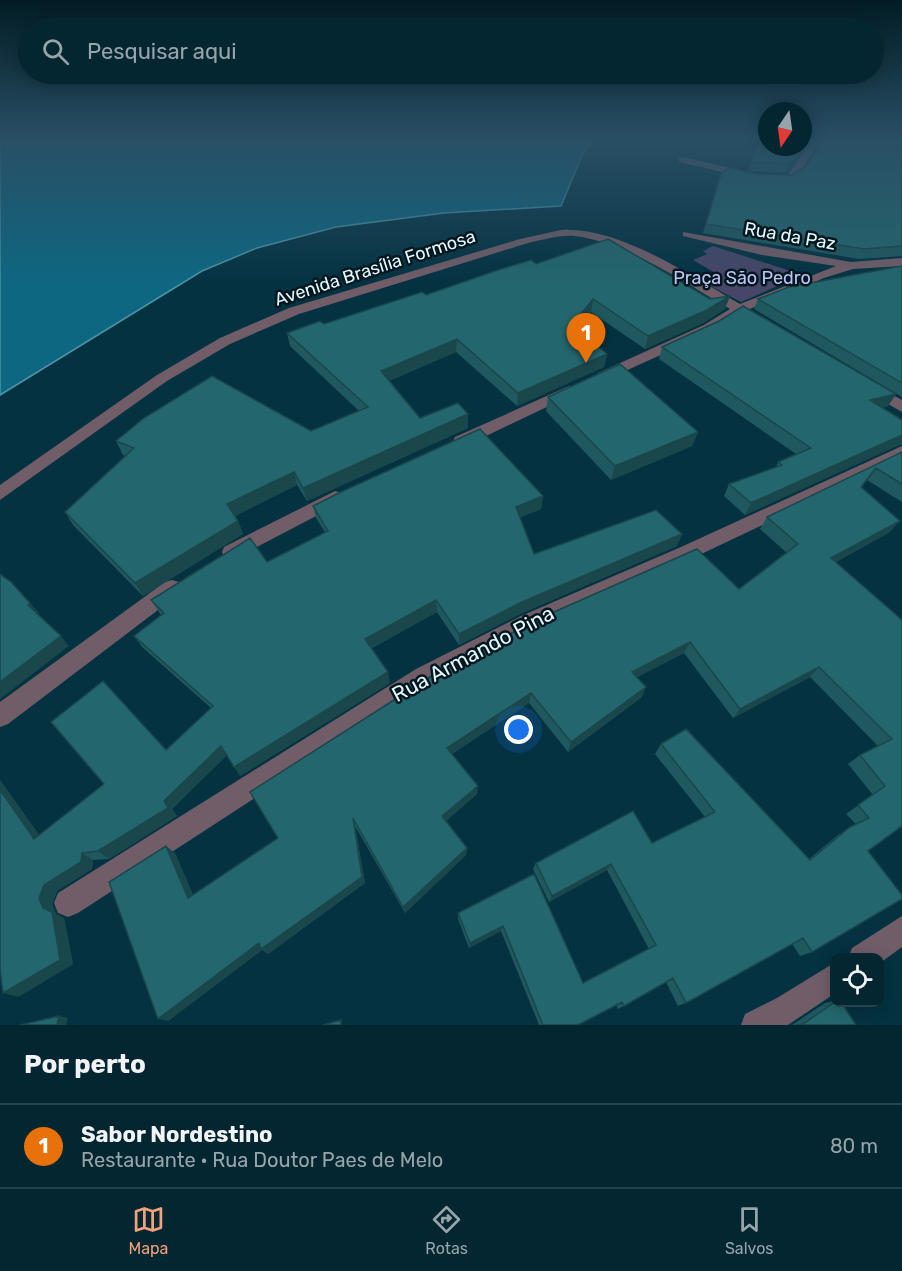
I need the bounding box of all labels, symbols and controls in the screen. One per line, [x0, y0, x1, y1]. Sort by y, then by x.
search box [18, 18, 884, 84]
icon: search [39, 35, 72, 68]
text: Pesquisar aqui [87, 38, 237, 65]
north arrow [758, 102, 812, 156]
street label: Rua da Paz [743, 217, 837, 255]
street label: Avenida Brasília Formosa [272, 225, 478, 311]
park label: Praça São Pedro [673, 267, 811, 289]
pin: 1 [566, 314, 606, 363]
street label: Rua Armando Pina [387, 600, 558, 707]
your location [504, 715, 533, 744]
map controls [830, 953, 884, 1007]
button: locate [830, 953, 884, 1007]
text: Por perto [24, 1049, 146, 1080]
text: Sabor Nordestino [81, 1121, 273, 1148]
text: 1 [39, 1134, 48, 1158]
text: 80 m [830, 1134, 878, 1158]
text: Restaurante · Rua Doutor Paes de Melo [81, 1148, 443, 1172]
tab: Mapa [128, 1203, 168, 1258]
tab: Rotas [425, 1203, 468, 1258]
tab: Salvos [725, 1203, 774, 1258]

